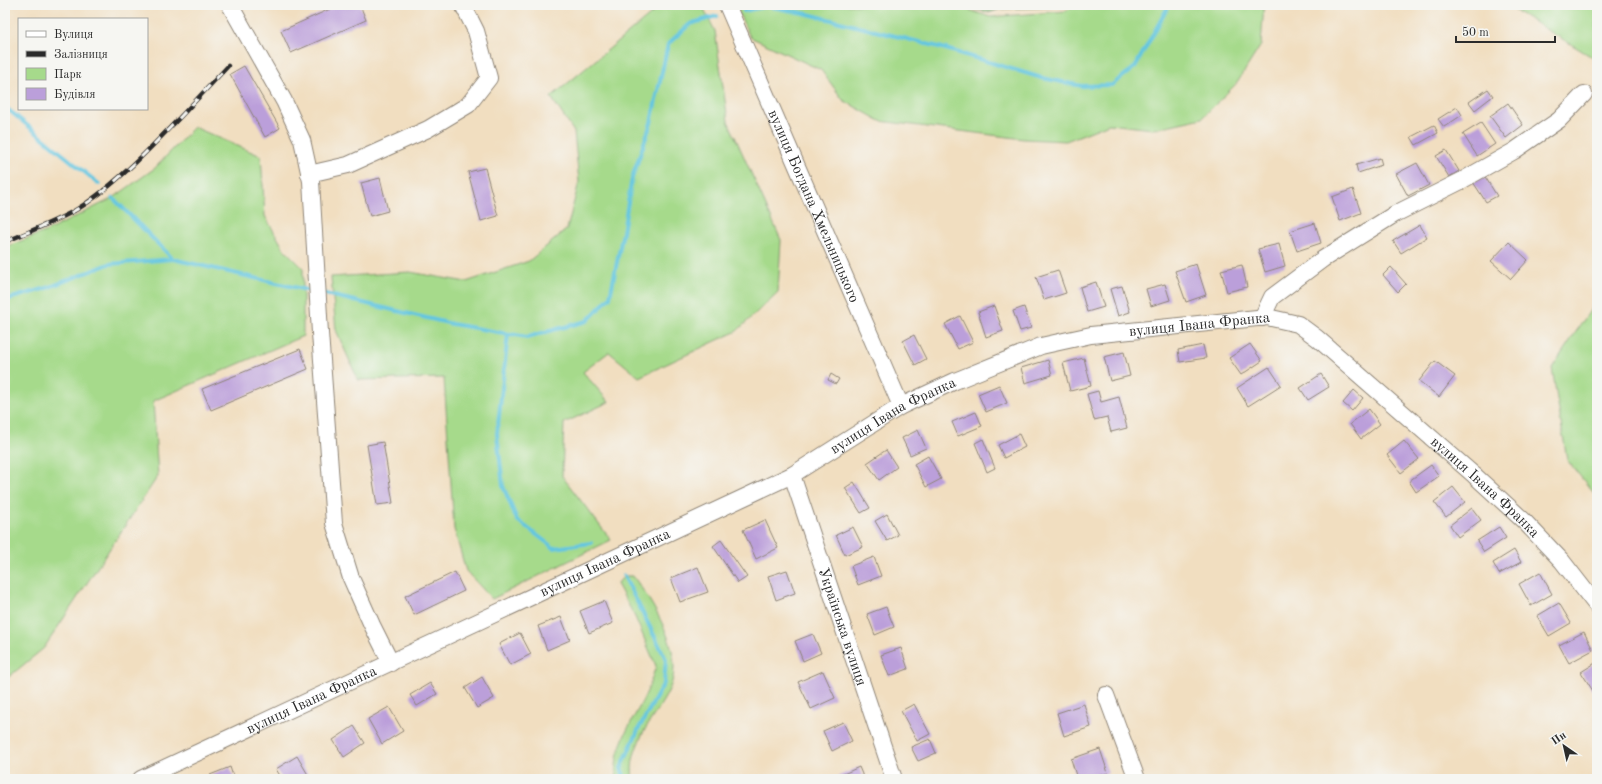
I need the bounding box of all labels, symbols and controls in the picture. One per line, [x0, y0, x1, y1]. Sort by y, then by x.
legend [18, 18, 148, 110]
scale bar [1456, 18, 1555, 44]
text: 50 m [1462, 26, 1489, 39]
text: Вулиця [54, 29, 93, 41]
text: Залізниця [54, 48, 108, 61]
text: Парк [54, 69, 82, 81]
text: Будівля [54, 88, 96, 101]
street label: вулиця Богдана Хмельницького [764, 108, 861, 305]
street label: вулиця Івана Франка [1128, 311, 1271, 340]
street label: вулиця Івана Франка [828, 375, 959, 458]
street label: вулиця Івана Франка [1427, 435, 1542, 542]
street label: вулиця Івана Франка [538, 527, 673, 600]
street label: Українська вулиця [815, 566, 868, 688]
street label: вулиця Івана Франка [245, 664, 380, 738]
north arrow [1544, 726, 1584, 766]
text: Пн [1550, 730, 1569, 748]

